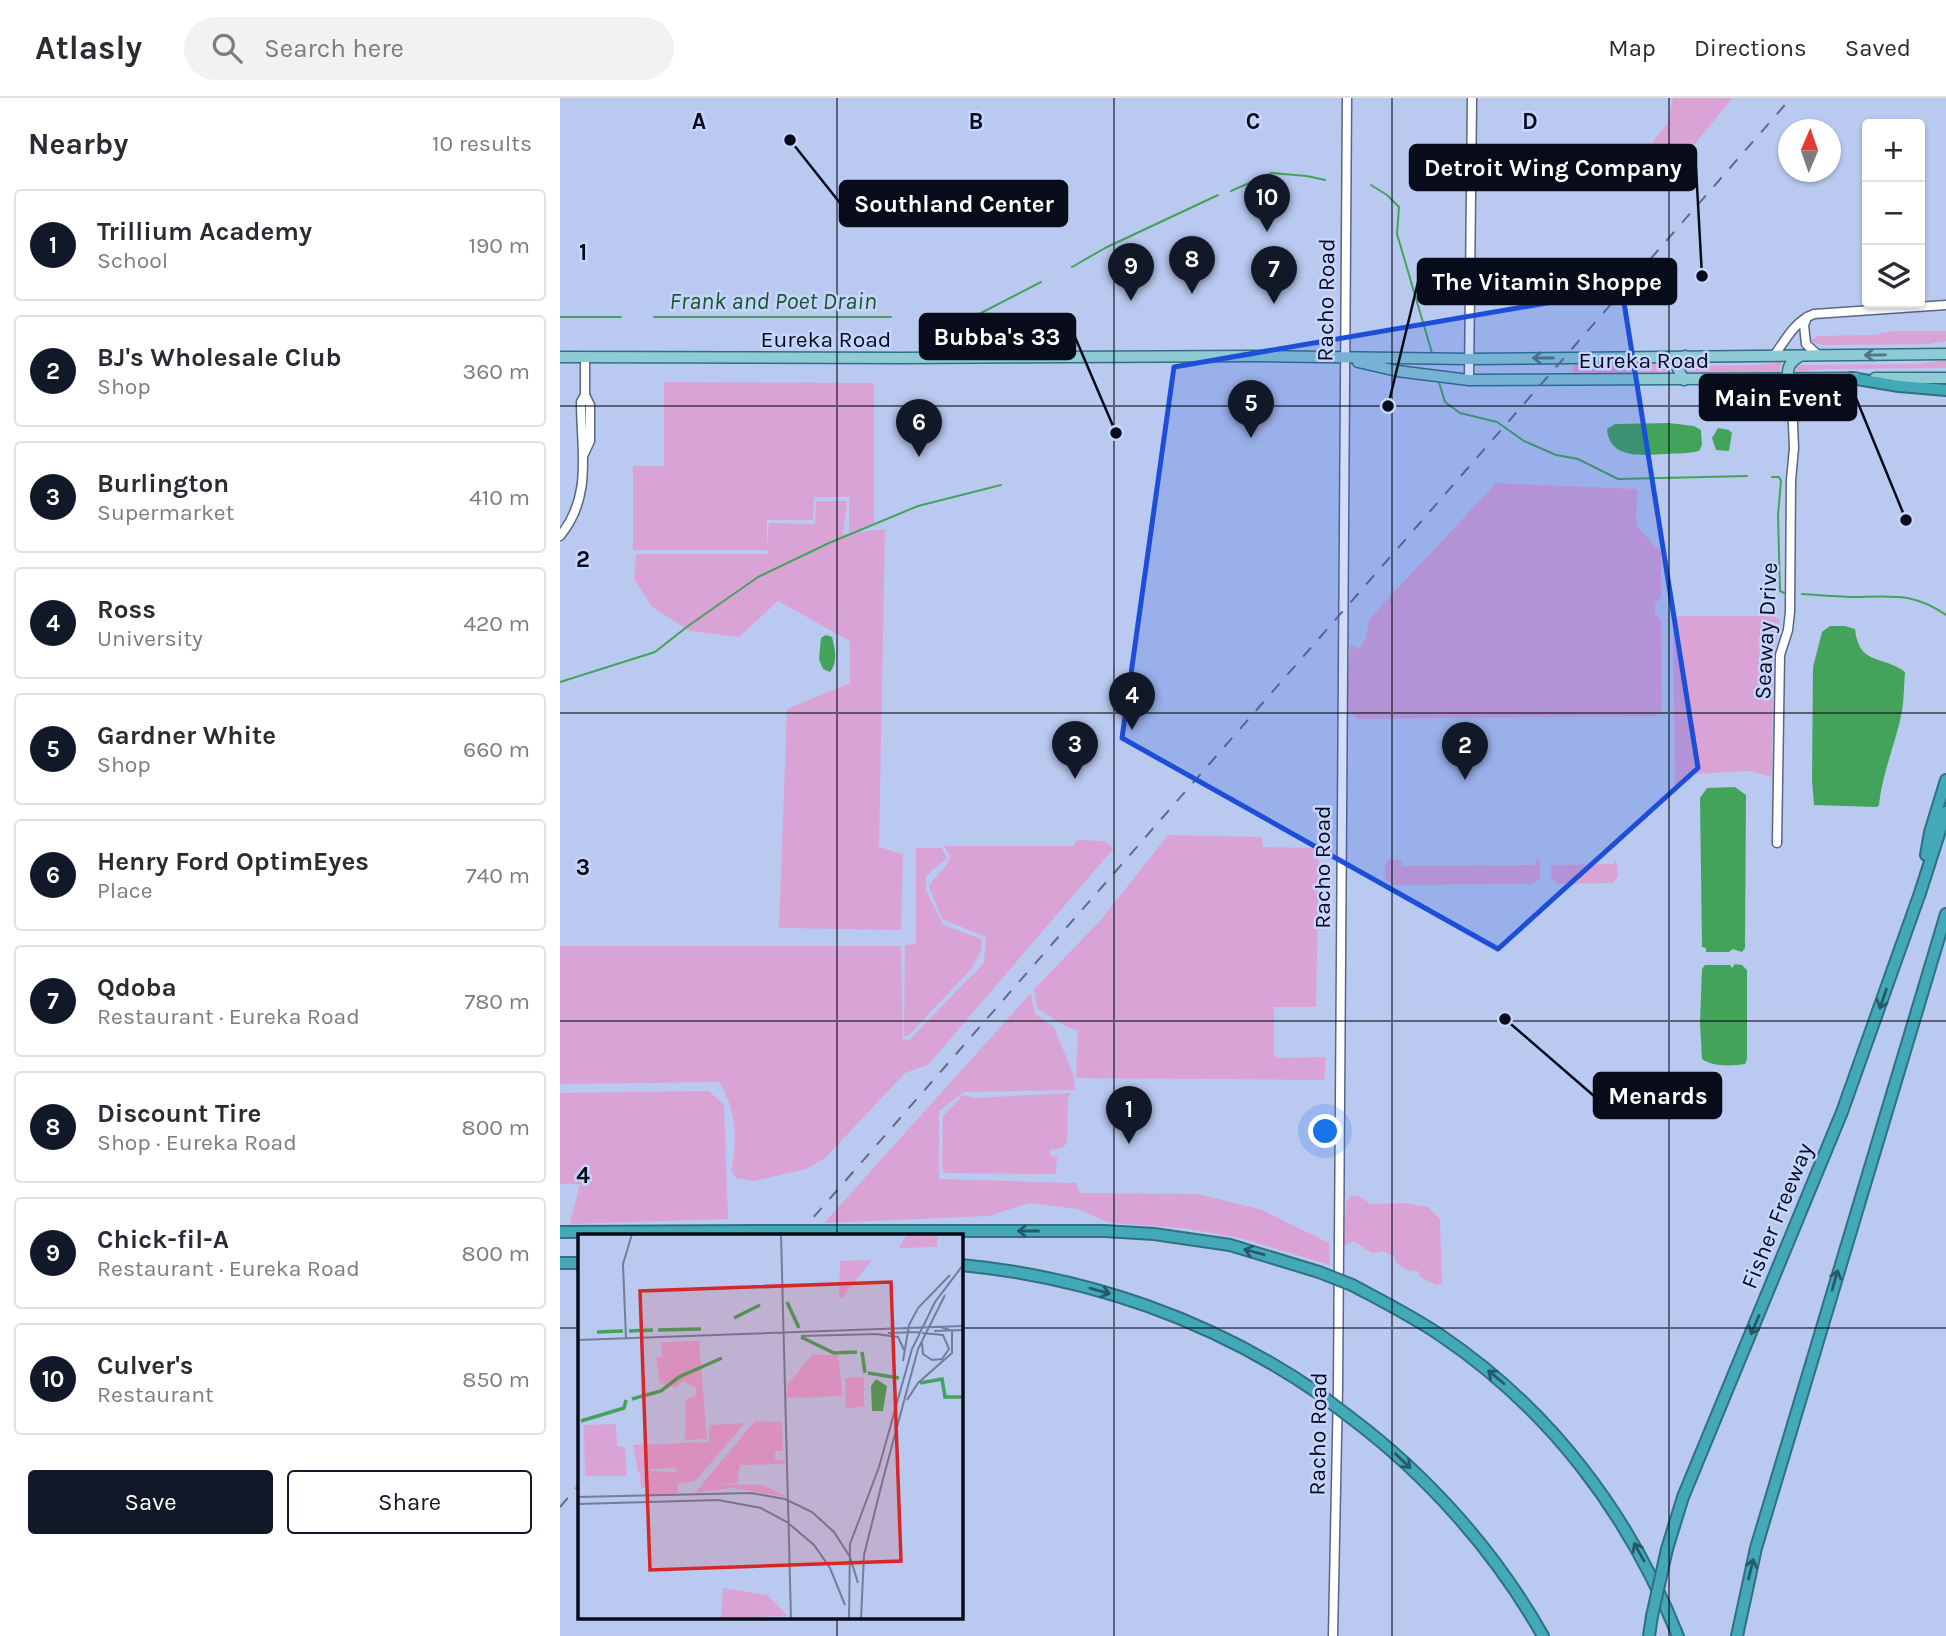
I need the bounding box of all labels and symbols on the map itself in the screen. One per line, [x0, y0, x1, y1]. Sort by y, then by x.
text: A [692, 108, 706, 135]
text: B [969, 108, 983, 135]
text: C [1246, 108, 1260, 135]
text: D [1522, 108, 1538, 135]
north arrow [1778, 119, 1841, 182]
callout: Detroit Wing Company [1410, 145, 1696, 190]
text: Detroit Wing Company [1424, 154, 1682, 182]
pin: 10 [1244, 174, 1290, 232]
callout: Southland Center [840, 181, 1067, 226]
text: Southland Center [854, 190, 1055, 218]
pin: 8 [1169, 236, 1215, 294]
street label: Racho Road [1311, 238, 1341, 362]
text: 1 [579, 239, 587, 266]
pin: 9 [1108, 243, 1154, 301]
pin: 7 [1251, 246, 1297, 304]
callout: The Vitamin Shoppe [1418, 259, 1676, 304]
text: The Vitamin Shoppe [1432, 268, 1662, 296]
water label: Frank and Poet Drain [669, 287, 877, 315]
callout: Bubba's 33 [920, 314, 1075, 359]
text: Bubba's 33 [933, 323, 1061, 351]
street label: Eureka Road [760, 326, 892, 353]
street label: Eureka Road [1578, 347, 1710, 374]
one-way arrow [1864, 348, 1887, 362]
one-way arrow [1532, 351, 1555, 365]
callout: Main Event [1700, 375, 1856, 420]
pin: 5 [1228, 380, 1274, 438]
text: Main Event [1714, 384, 1842, 412]
pin: 6 [896, 399, 942, 457]
text: 2 [576, 546, 590, 573]
street label: Seaway Drive [1749, 562, 1783, 700]
pin: 4 [1109, 672, 1155, 730]
pin: 3 [1052, 721, 1098, 779]
pin: 2 [1442, 722, 1488, 780]
street label: Racho Road [1309, 805, 1336, 929]
text: 3 [576, 854, 590, 881]
one-way arrow [1876, 987, 1888, 1009]
callout: Menards [1594, 1073, 1721, 1118]
text: Menards [1608, 1082, 1708, 1110]
pin: 1 [1106, 1086, 1152, 1144]
your location [1308, 1114, 1342, 1148]
street label: Fisher Freeway [1736, 1139, 1819, 1293]
text: 4 [576, 1162, 590, 1189]
one-way arrow [1017, 1224, 1040, 1238]
inset map [578, 1234, 962, 1618]
one-way arrow [1243, 1244, 1265, 1257]
one-way arrow [1830, 1270, 1843, 1292]
one-way arrow [1088, 1285, 1111, 1298]
one-way arrow [1748, 1313, 1761, 1335]
one-way arrow [1487, 1369, 1505, 1385]
street label: Racho Road [1303, 1372, 1333, 1496]
one-way arrow [1394, 1453, 1411, 1470]
one-way arrow [1632, 1542, 1645, 1563]
one-way arrow [1745, 1558, 1758, 1581]

